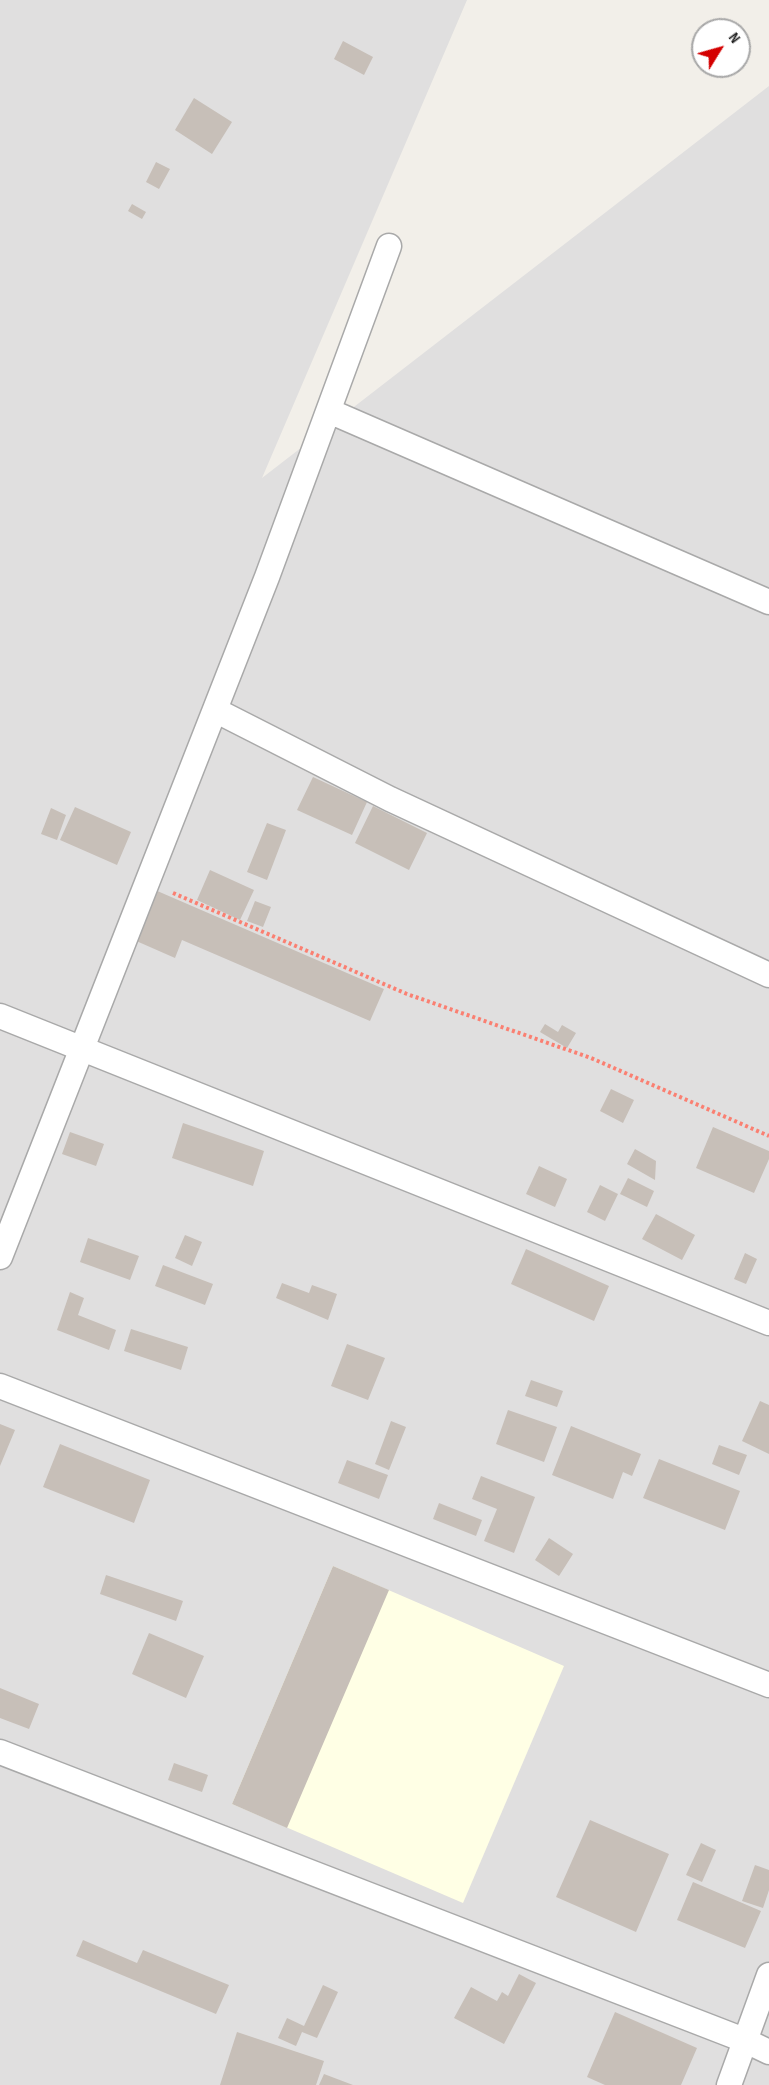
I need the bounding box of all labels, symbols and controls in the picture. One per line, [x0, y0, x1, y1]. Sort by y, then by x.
north arrow [691, 18, 751, 78]
text: N [724, 29, 744, 47]

